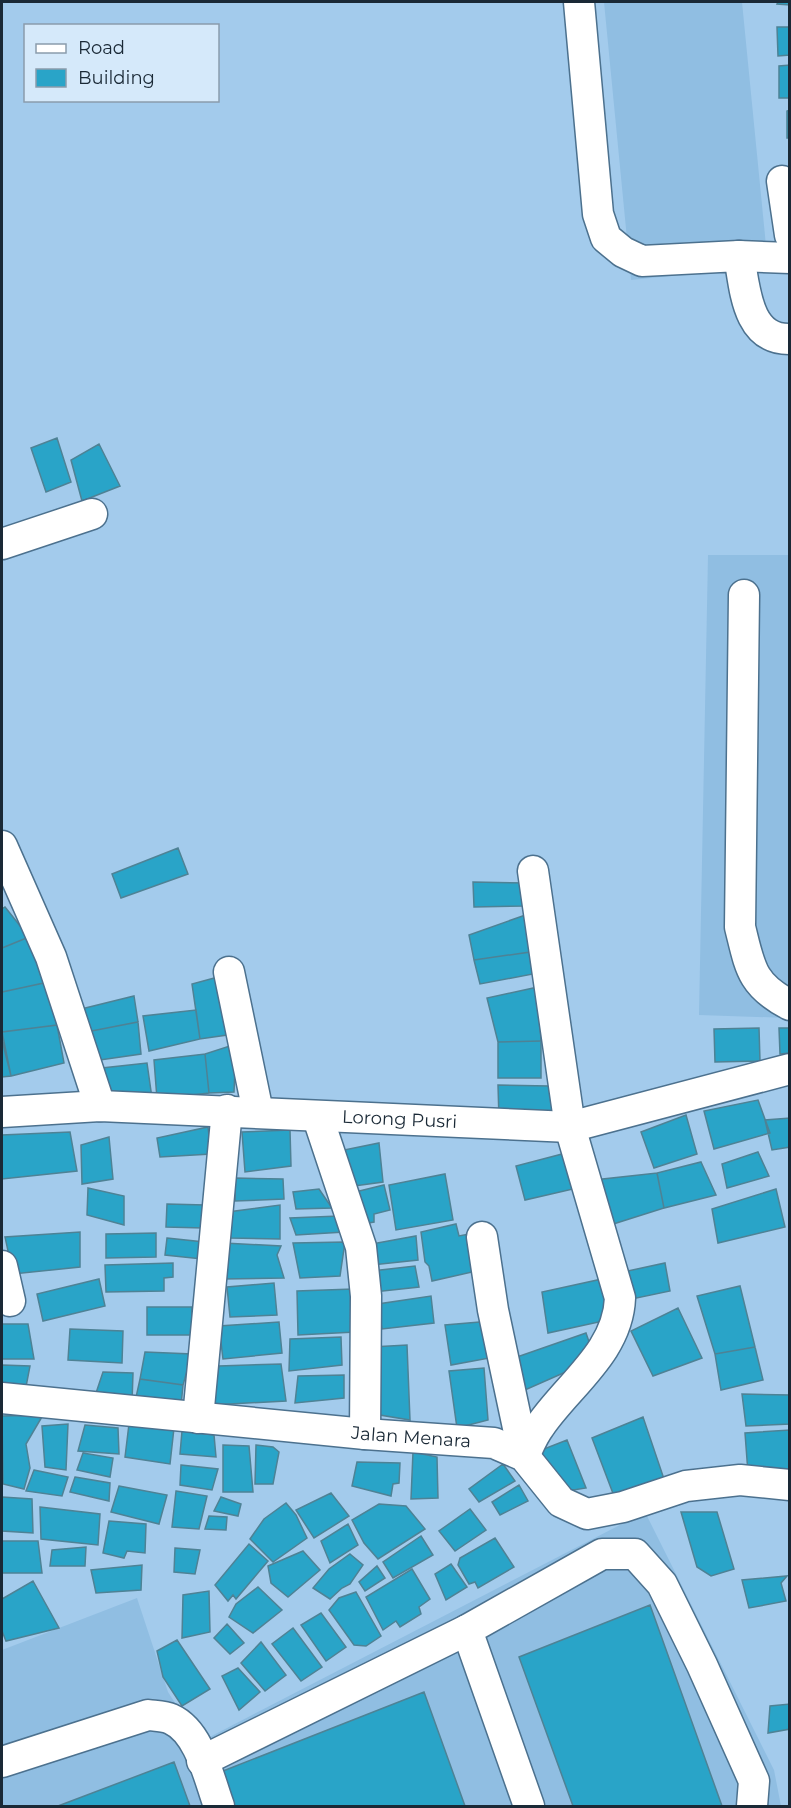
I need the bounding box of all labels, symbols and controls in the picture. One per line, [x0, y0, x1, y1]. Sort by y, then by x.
legend [24, 24, 219, 102]
text: Road [78, 37, 125, 59]
text: Building [78, 67, 155, 89]
street label: Lorong Pusri [342, 1106, 457, 1133]
street label: Jalan Menara [349, 1422, 472, 1452]

